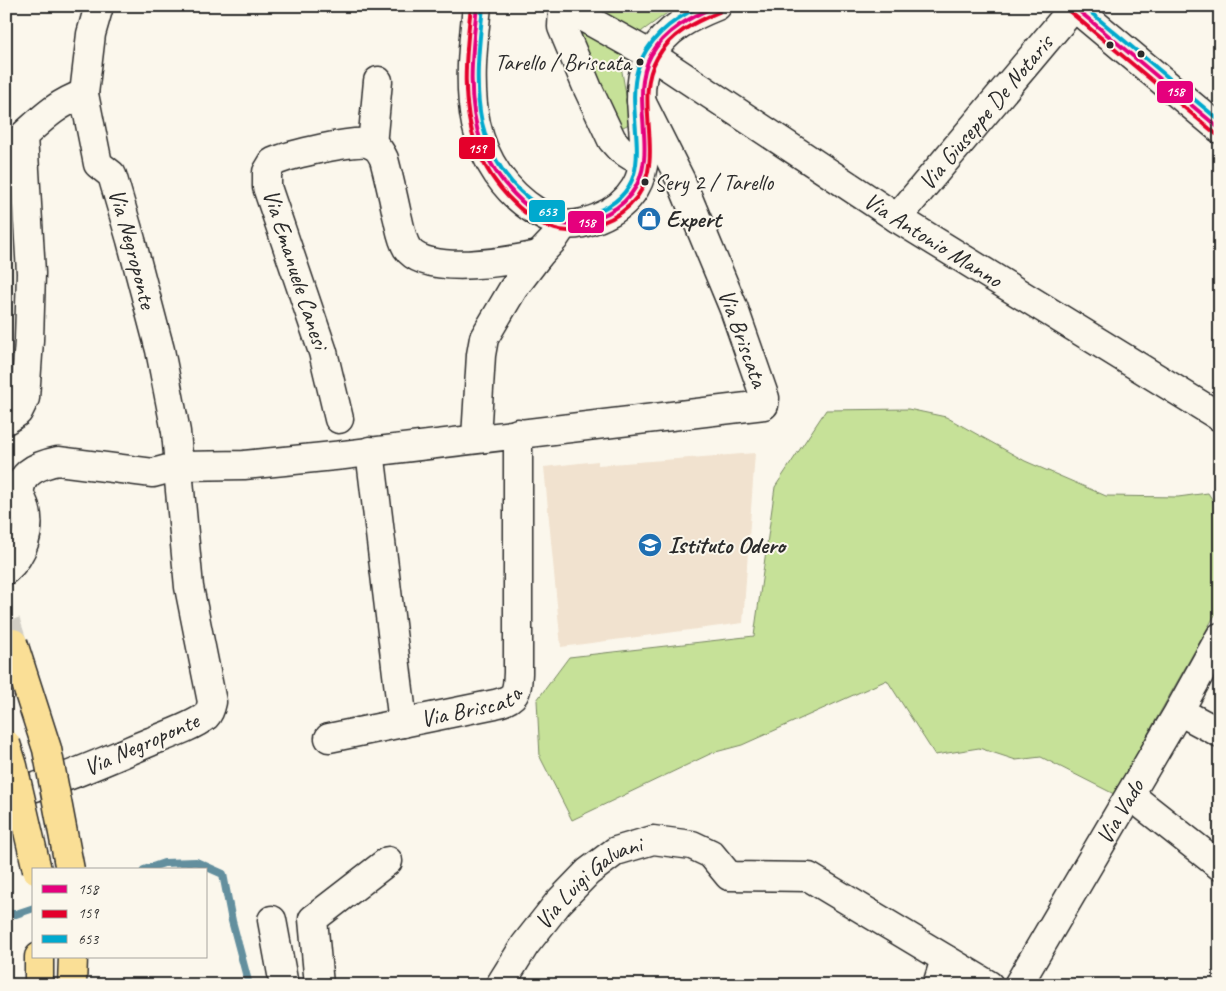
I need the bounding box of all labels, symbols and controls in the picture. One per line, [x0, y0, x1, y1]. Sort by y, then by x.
street label: Via Giuseppe De Notaris [912, 27, 1061, 196]
unlabelled marker [1105, 40, 1115, 50]
place label: Tarello / Briscata [495, 48, 634, 77]
unlabelled marker [1136, 49, 1146, 59]
marker: Tarello / Briscata [635, 57, 645, 67]
line badge: 158 [1156, 80, 1194, 104]
text: 158 [1166, 83, 1186, 100]
line badge: 159 [458, 136, 496, 160]
text: 159 [468, 140, 488, 157]
place label: Sery 2 / Tarello [654, 168, 775, 197]
marker: Sery 2 / Tarello [640, 177, 650, 187]
street label: Via Negroponte [102, 185, 164, 314]
street label: Via Emanuele Canesi [256, 185, 337, 356]
street label: Via Antonio Manno [858, 185, 1009, 295]
line badge: 653 [528, 199, 566, 223]
text: 653 [538, 203, 558, 220]
place label: Expert [666, 204, 724, 234]
shop icon: Expert [636, 206, 662, 232]
line badge: 158 [567, 210, 605, 234]
text: 158 [577, 214, 597, 231]
street label: Via Briscata [711, 285, 775, 392]
place label: Istituto Odero [668, 530, 787, 560]
school or university icon: Istituto Odero [637, 532, 663, 558]
street label: Via Briscata [418, 681, 530, 734]
street label: Via Negroponte [79, 704, 205, 783]
street label: Via Vado [1089, 772, 1151, 850]
street label: Via Luigi Galvani [528, 828, 648, 935]
legend [32, 868, 208, 958]
text: 158 [78, 880, 100, 899]
text: 159 [78, 904, 100, 923]
text: 653 [78, 930, 100, 949]

